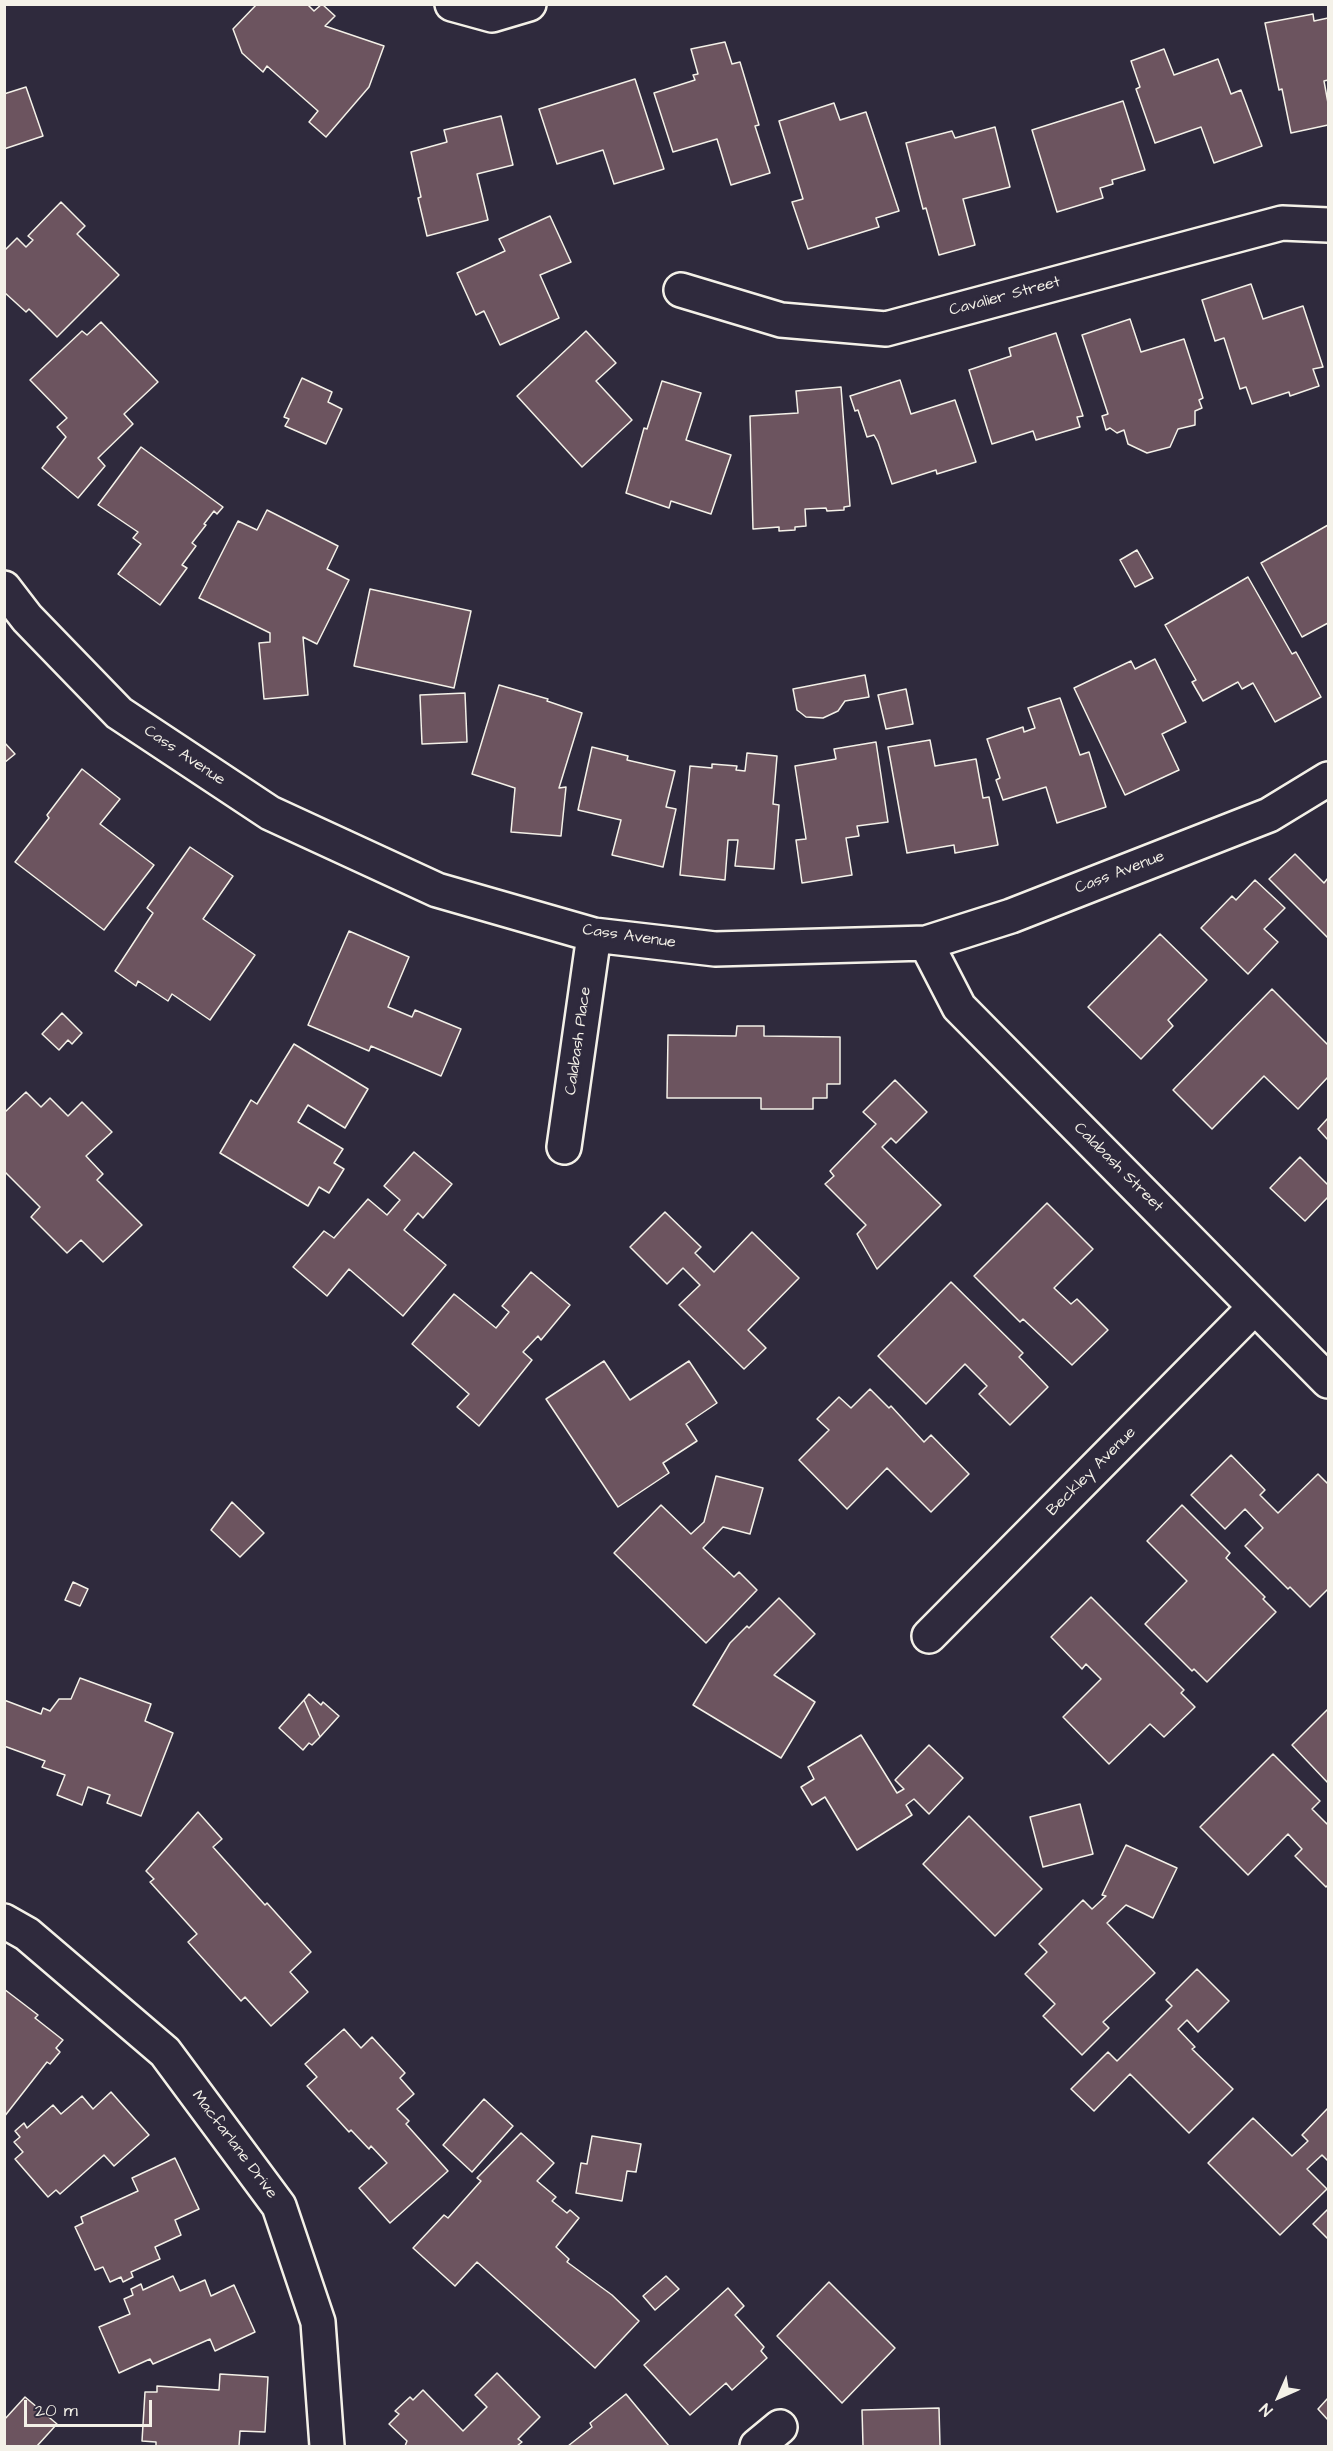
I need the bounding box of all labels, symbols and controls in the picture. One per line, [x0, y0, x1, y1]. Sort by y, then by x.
street label: Cavalier Street [947, 273, 1063, 321]
street label: Cass Avenue [140, 722, 228, 790]
street label: Cass Avenue [1073, 847, 1167, 899]
street label: Cass Avenue [581, 921, 677, 953]
street label: Calabash Place [562, 986, 596, 1096]
street label: Calabash Street [1069, 1119, 1167, 1217]
street label: Beckley Avenue [1043, 1423, 1141, 1521]
street label: Macfarlane Drive [187, 2087, 281, 2203]
north arrow [1249, 2367, 1309, 2427]
scale bar [27, 2388, 154, 2426]
text: 20 m [35, 2398, 78, 2423]
text: N [1255, 2398, 1278, 2421]

